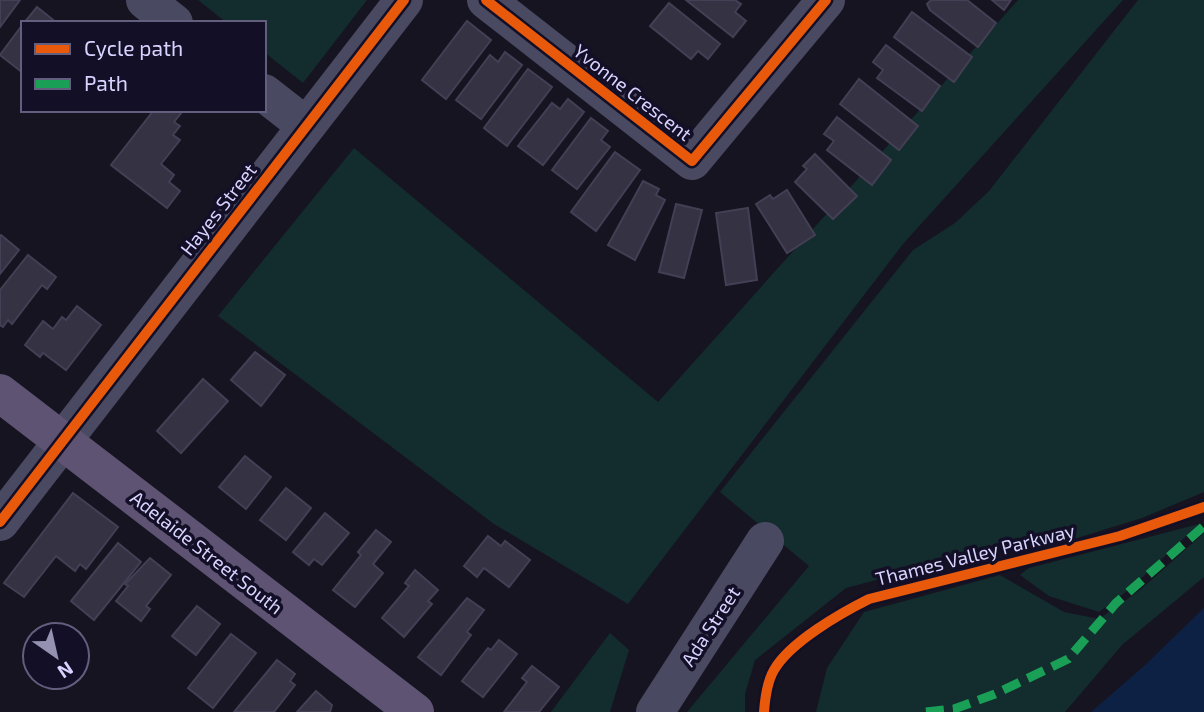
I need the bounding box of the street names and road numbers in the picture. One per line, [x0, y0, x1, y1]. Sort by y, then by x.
street label: Yvonne Crescent [569, 39, 697, 145]
street label: Hayes Street [175, 159, 261, 259]
street label: Adelaide Street South [126, 485, 288, 619]
street label: Thames Valley Parkway [873, 518, 1077, 590]
street label: Ada Street [676, 582, 744, 670]

